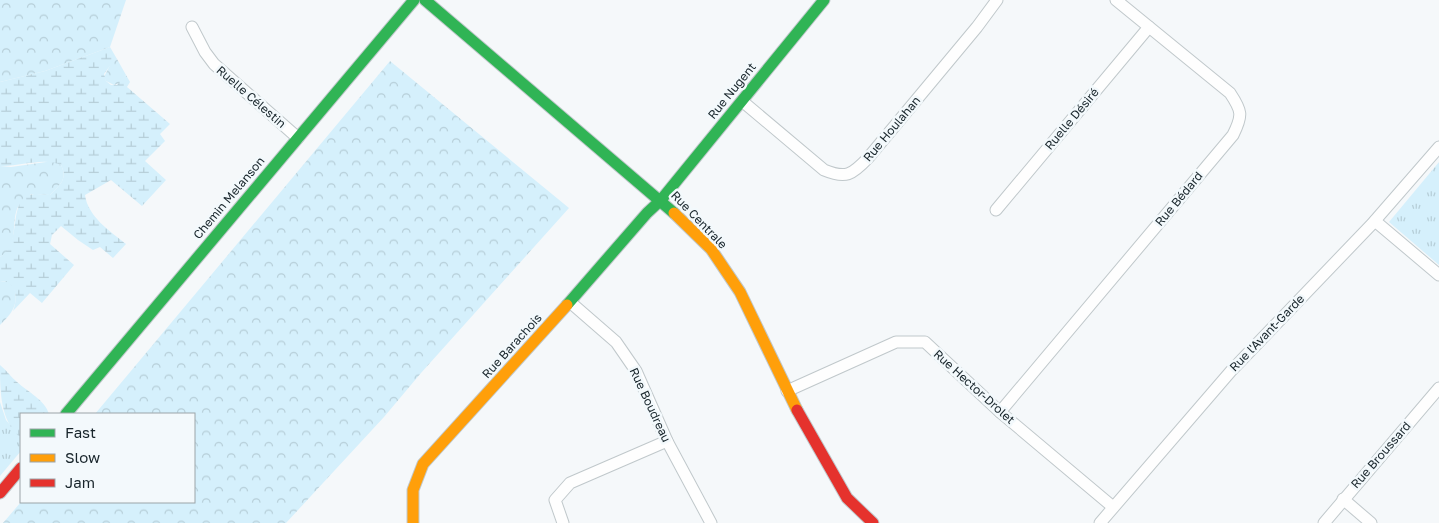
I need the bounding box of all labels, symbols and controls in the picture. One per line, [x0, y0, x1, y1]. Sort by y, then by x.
street label: Rue Nugent [704, 59, 759, 122]
street label: Ruelle Célestin [213, 62, 289, 131]
street label: Ruelle Désiré [1041, 85, 1102, 153]
street label: Rue Houlahan [860, 93, 923, 164]
street label: Chemin Melanson [190, 153, 267, 242]
street label: Rue Bédard [1152, 168, 1206, 229]
street label: Rue Centrale [668, 188, 731, 252]
street label: Rue l'Avant-Garde [1226, 291, 1307, 374]
street label: Rue Barachois [479, 310, 545, 381]
street label: Rue Hector-Drolet [931, 346, 1018, 427]
street label: Rue Boudreau [627, 365, 674, 444]
legend [20, 413, 195, 503]
street label: Rue Broussard [1348, 418, 1414, 491]
text: Fast [65, 423, 96, 441]
text: Slow [65, 448, 100, 466]
text: Jam [65, 473, 95, 491]

